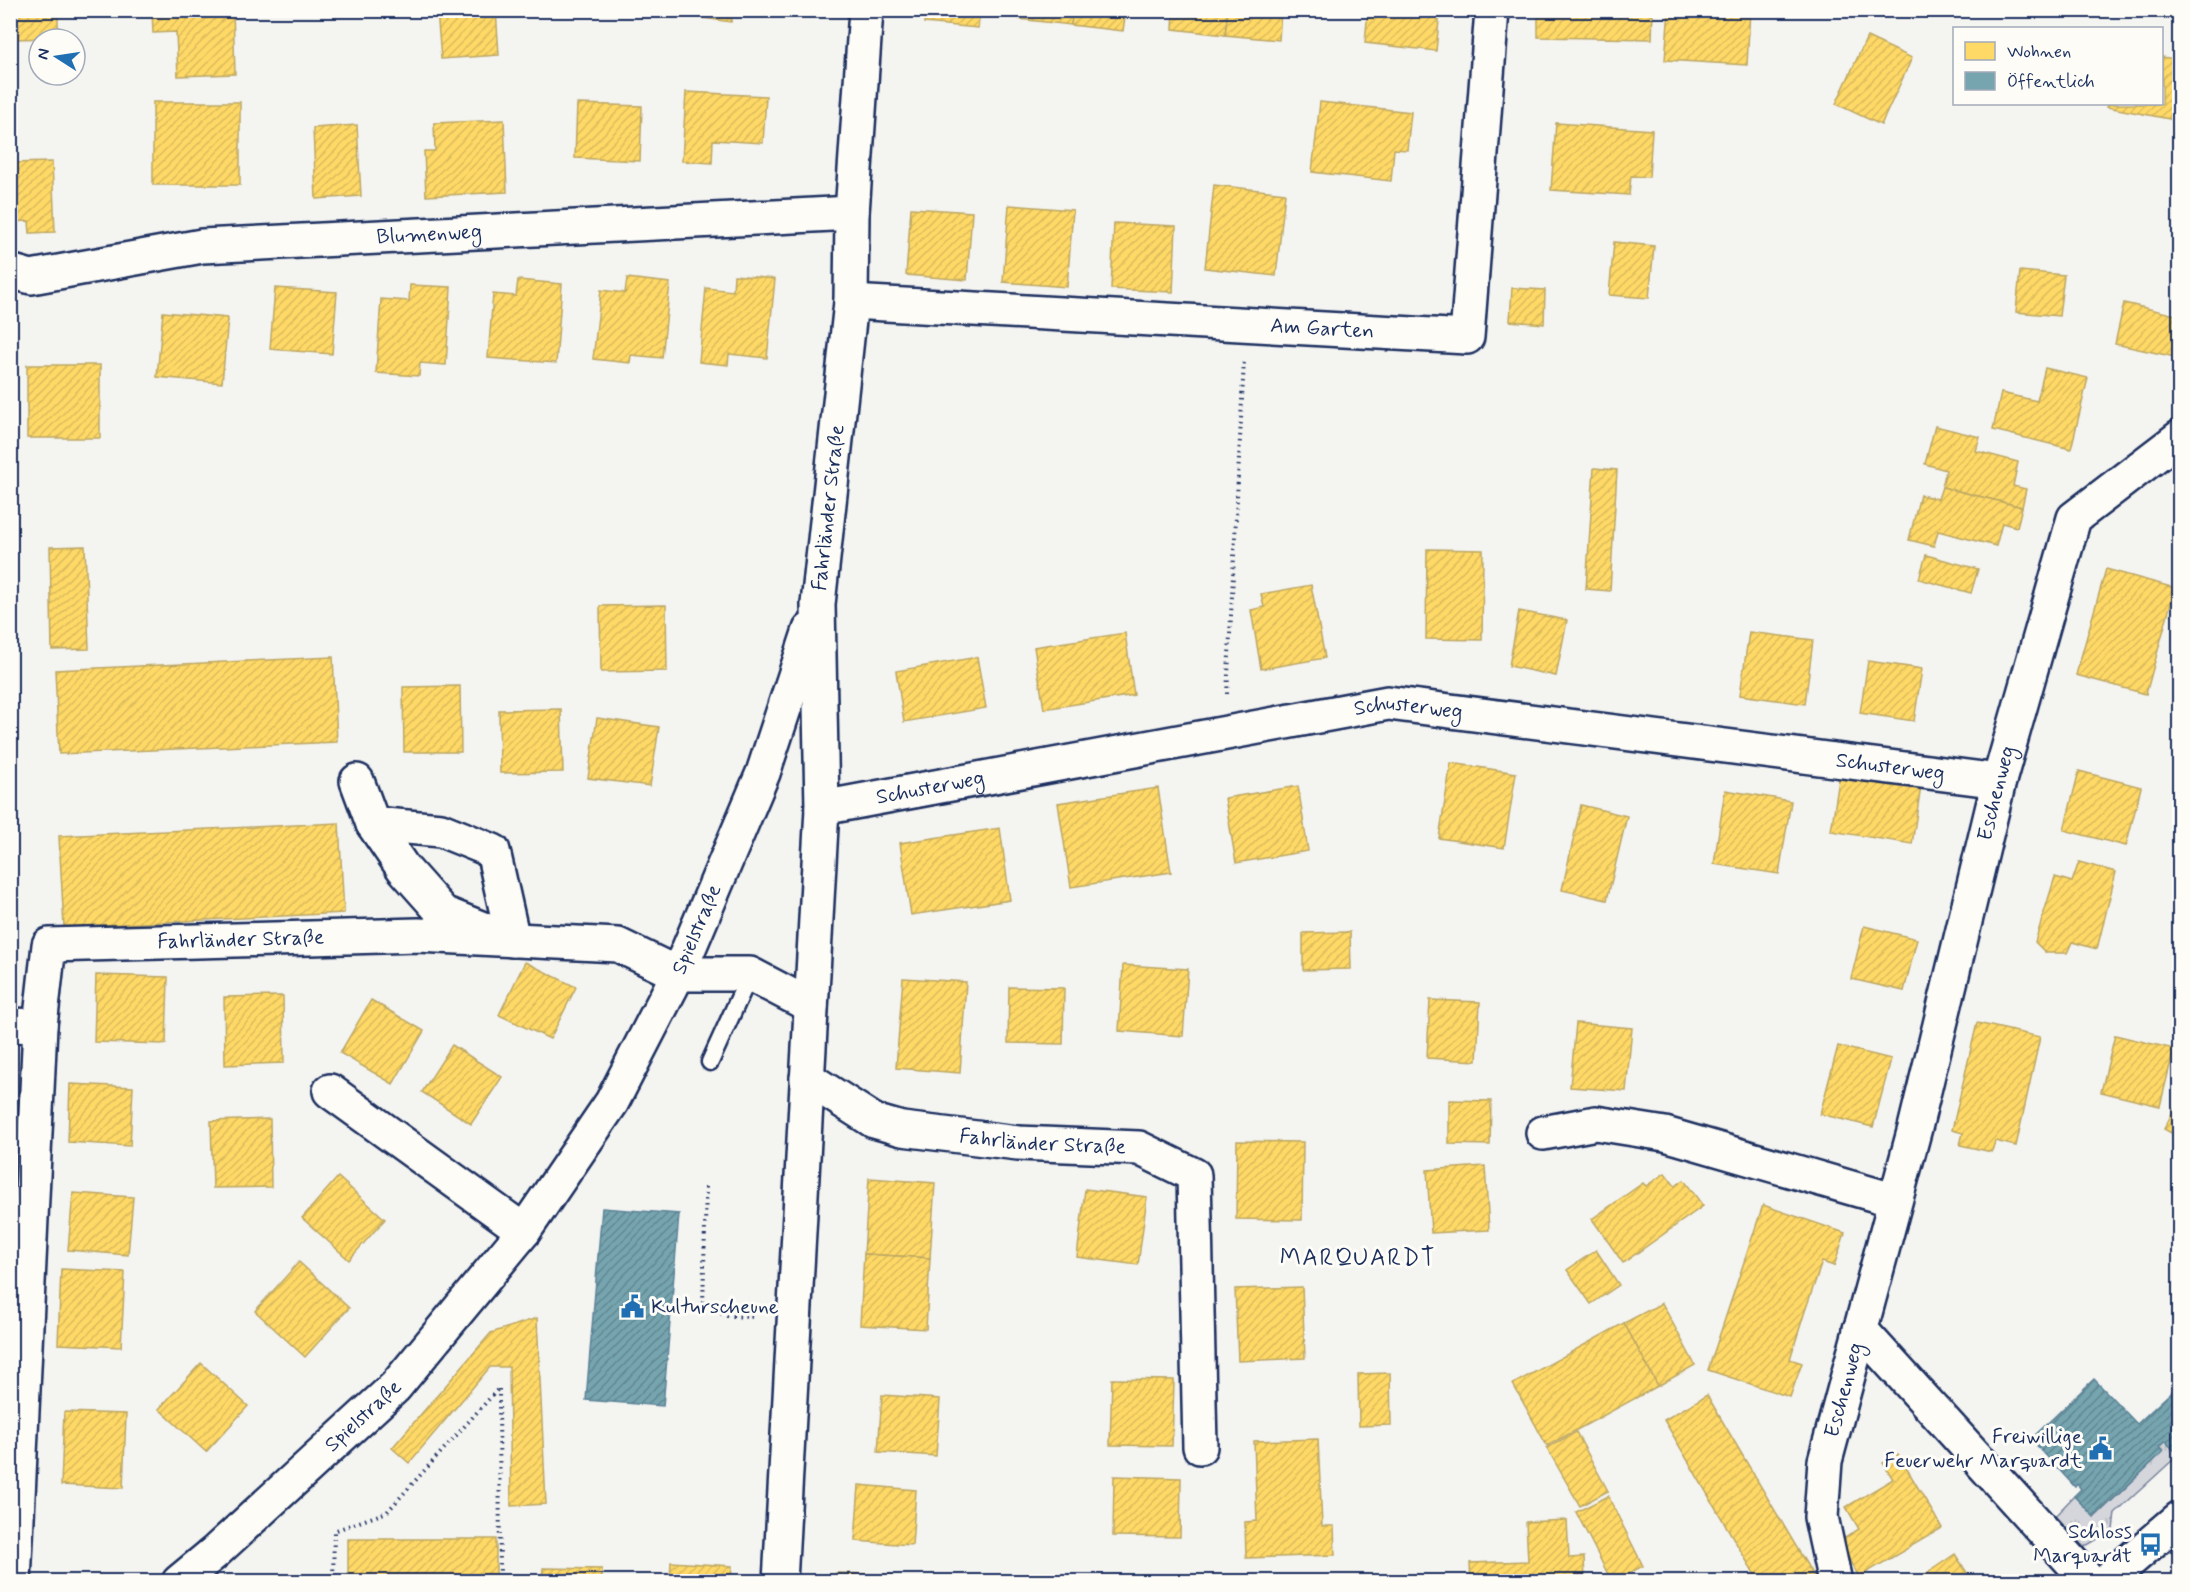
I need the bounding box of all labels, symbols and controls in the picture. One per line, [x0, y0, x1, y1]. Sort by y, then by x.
north arrow [27, 27, 87, 87]
legend [1953, 27, 2163, 105]
text: Wohnen [2007, 40, 2071, 64]
text: N [32, 47, 55, 62]
text: Öffentlich [2007, 70, 2095, 94]
street label: Blumenweg [376, 218, 482, 251]
street label: Am Garten [1270, 312, 1375, 346]
street label: Fahrländer Straße [806, 423, 851, 592]
street label: Schusterweg [1352, 689, 1464, 727]
street label: Eschenweg [1971, 743, 2023, 844]
street label: Schusterweg [1834, 746, 1946, 789]
street label: Schusterweg [874, 764, 987, 812]
street label: Spielstraße [665, 880, 728, 979]
street label: Fahrländer Straße [157, 924, 325, 956]
street label: Fahrländer Straße [958, 1122, 1126, 1161]
district label: MARQUARDT [1280, 1243, 1436, 1274]
place label: Kulturscheune [651, 1293, 779, 1321]
public building icon: Kulturscheune [620, 1294, 646, 1320]
street label: Eschenweg [1818, 1340, 1871, 1441]
street label: Spielstraße [319, 1374, 408, 1459]
place label: Freiwillige Feuerwehr Marquardt [1884, 1423, 2083, 1475]
public building icon: Freiwillige Feuerwehr Marquardt [2087, 1436, 2113, 1462]
place label: Schloss Marquardt [2033, 1518, 2132, 1570]
bus stop icon: Schloss Marquardt [2137, 1531, 2163, 1557]

